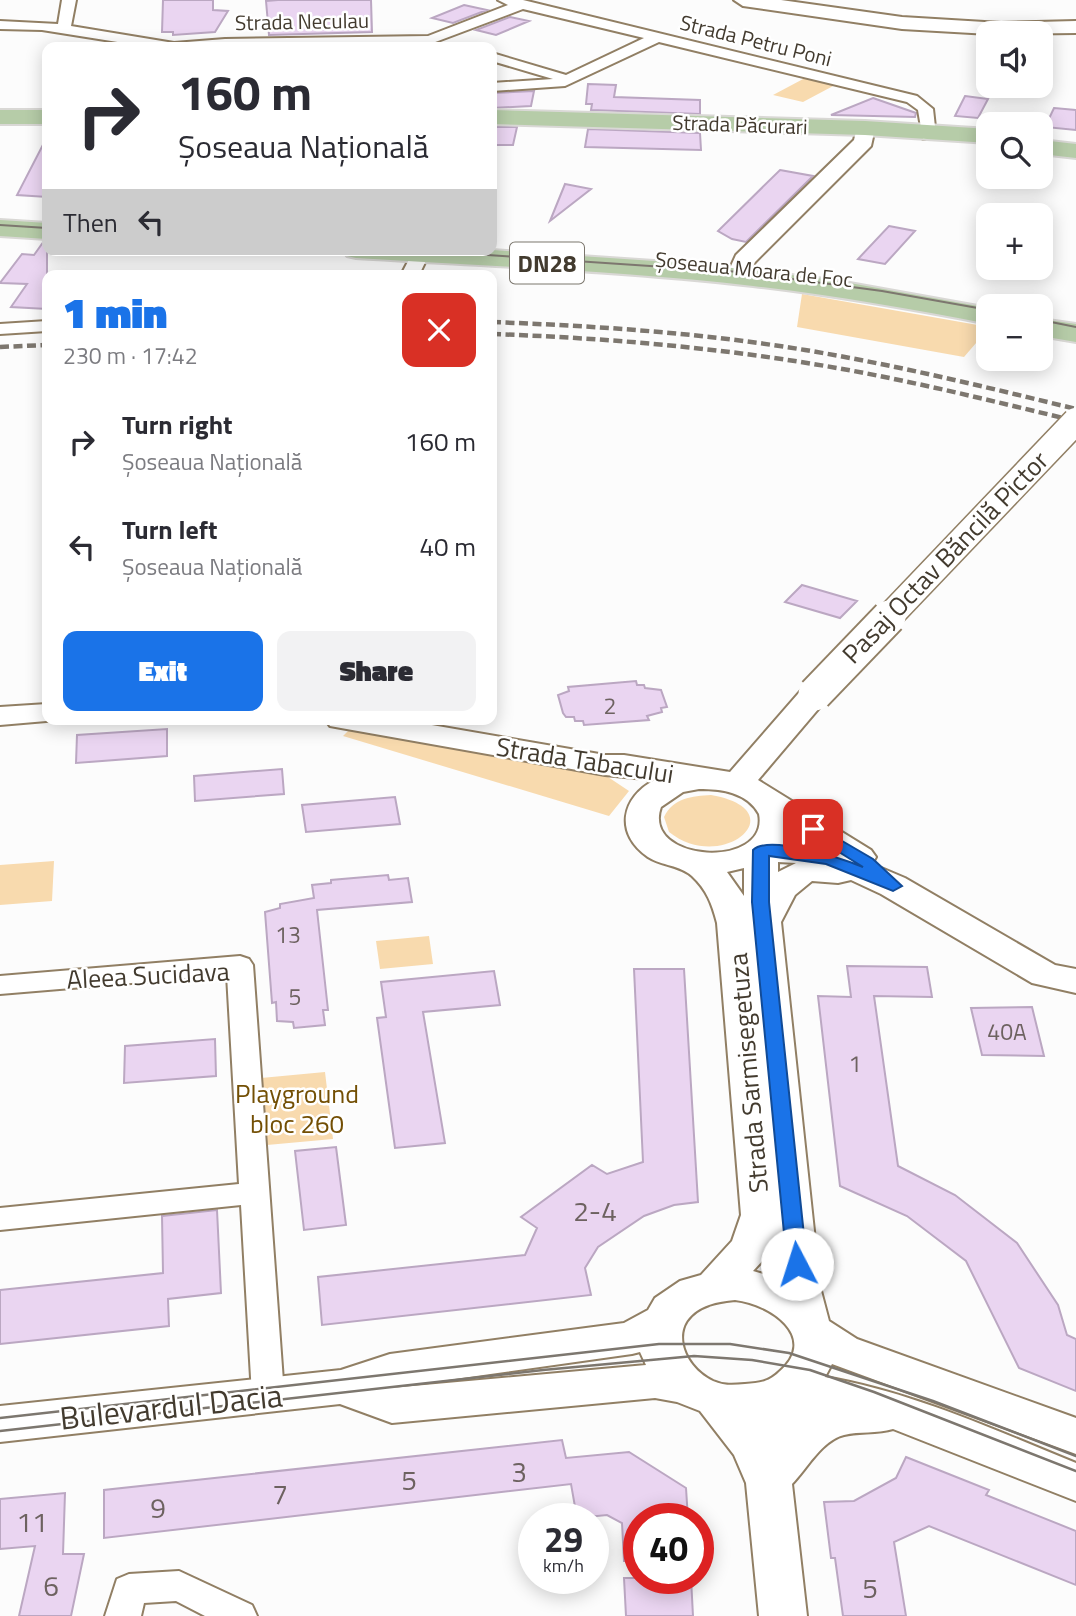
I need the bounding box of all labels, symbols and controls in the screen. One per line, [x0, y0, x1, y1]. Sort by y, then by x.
street label: Strada Neculau [235, 4, 369, 38]
street label: Strada Petru Poni [677, 6, 835, 74]
map controls [976, 21, 1053, 371]
button: sound [976, 21, 1053, 98]
text: 160 m [178, 54, 312, 129]
icon: right [63, 70, 154, 161]
street label: Strada Păcurari [672, 106, 808, 142]
button: search [976, 112, 1053, 189]
text: Șoseaua Națională [178, 122, 429, 170]
text: Then [63, 203, 118, 242]
icon: left [132, 203, 170, 241]
button: + [976, 203, 1053, 280]
road number: DN28 [510, 242, 584, 284]
street label: Șoseaua Moara de Foc [654, 243, 854, 295]
text: 1 min [63, 280, 167, 344]
button: close [402, 293, 476, 367]
button: − [976, 294, 1053, 371]
text: 230 m · 17:42 [63, 338, 198, 373]
text: Turn right [122, 405, 233, 444]
text: 160 m [405, 422, 476, 461]
icon: right [63, 423, 101, 461]
street label: Pasaj Octav Băncilă Pictor [833, 442, 1057, 672]
text: Șoseaua Națională [122, 444, 302, 479]
text: Turn left [122, 510, 217, 549]
text: 40 m [419, 527, 476, 566]
icon: left [63, 528, 101, 566]
text: Șoseaua Națională [122, 549, 302, 584]
button: Exit [63, 631, 263, 711]
button: Share [277, 631, 476, 711]
house number: 2 [604, 688, 616, 723]
street label: Strada Tabacului [493, 727, 677, 793]
pin [783, 799, 843, 859]
icon: arrive [794, 810, 832, 848]
house number: 13 [275, 917, 301, 952]
street label: Aleea Sucidava [65, 951, 231, 999]
street label: Strada Sarmisegetuza [718, 952, 778, 1194]
house number: 5 [289, 979, 301, 1014]
house number: 40A [987, 1014, 1027, 1049]
house number: 1 [849, 1046, 861, 1081]
park label: Playground bloc 260 [235, 1074, 359, 1143]
house number: 2-4 [573, 1189, 617, 1232]
position arrow [760, 1227, 834, 1301]
street label: Bulevardul Dacia [57, 1370, 285, 1442]
house number: 3 [511, 1450, 527, 1493]
house number: 5 [401, 1458, 417, 1501]
house number: 7 [272, 1472, 288, 1515]
house number: 9 [150, 1486, 166, 1529]
house number: 11 [16, 1500, 48, 1543]
speed limit sign: 40 [623, 1503, 714, 1594]
text: 29 [544, 1512, 583, 1566]
text: km/h [543, 1552, 584, 1579]
house number: 6 [43, 1564, 59, 1607]
house number: 5 [862, 1566, 878, 1609]

